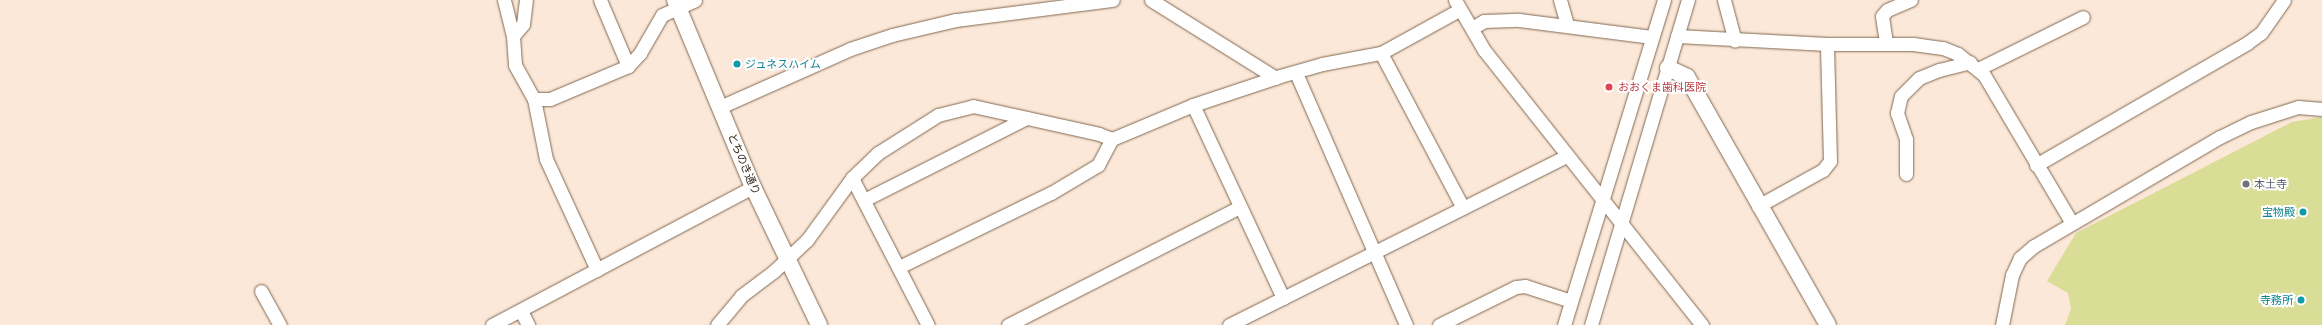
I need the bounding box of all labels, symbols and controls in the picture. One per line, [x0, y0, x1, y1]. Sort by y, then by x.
place label: ジュネスハイム [745, 57, 822, 71]
marker: ジュネスハイム [732, 59, 742, 69]
place label: おおくま歯科医院 [1618, 80, 1706, 94]
marker: おおくま歯科医院 [1603, 81, 1615, 93]
street label: とちのき通り [725, 131, 763, 197]
place label: 本土寺 [2254, 177, 2287, 191]
marker: 本土寺 [2241, 179, 2251, 189]
place label: 宝物殿 [2262, 205, 2295, 219]
marker: 宝物殿 [2298, 207, 2308, 217]
place label: 寺務所 [2260, 293, 2293, 307]
marker: 寺務所 [2296, 295, 2306, 305]

